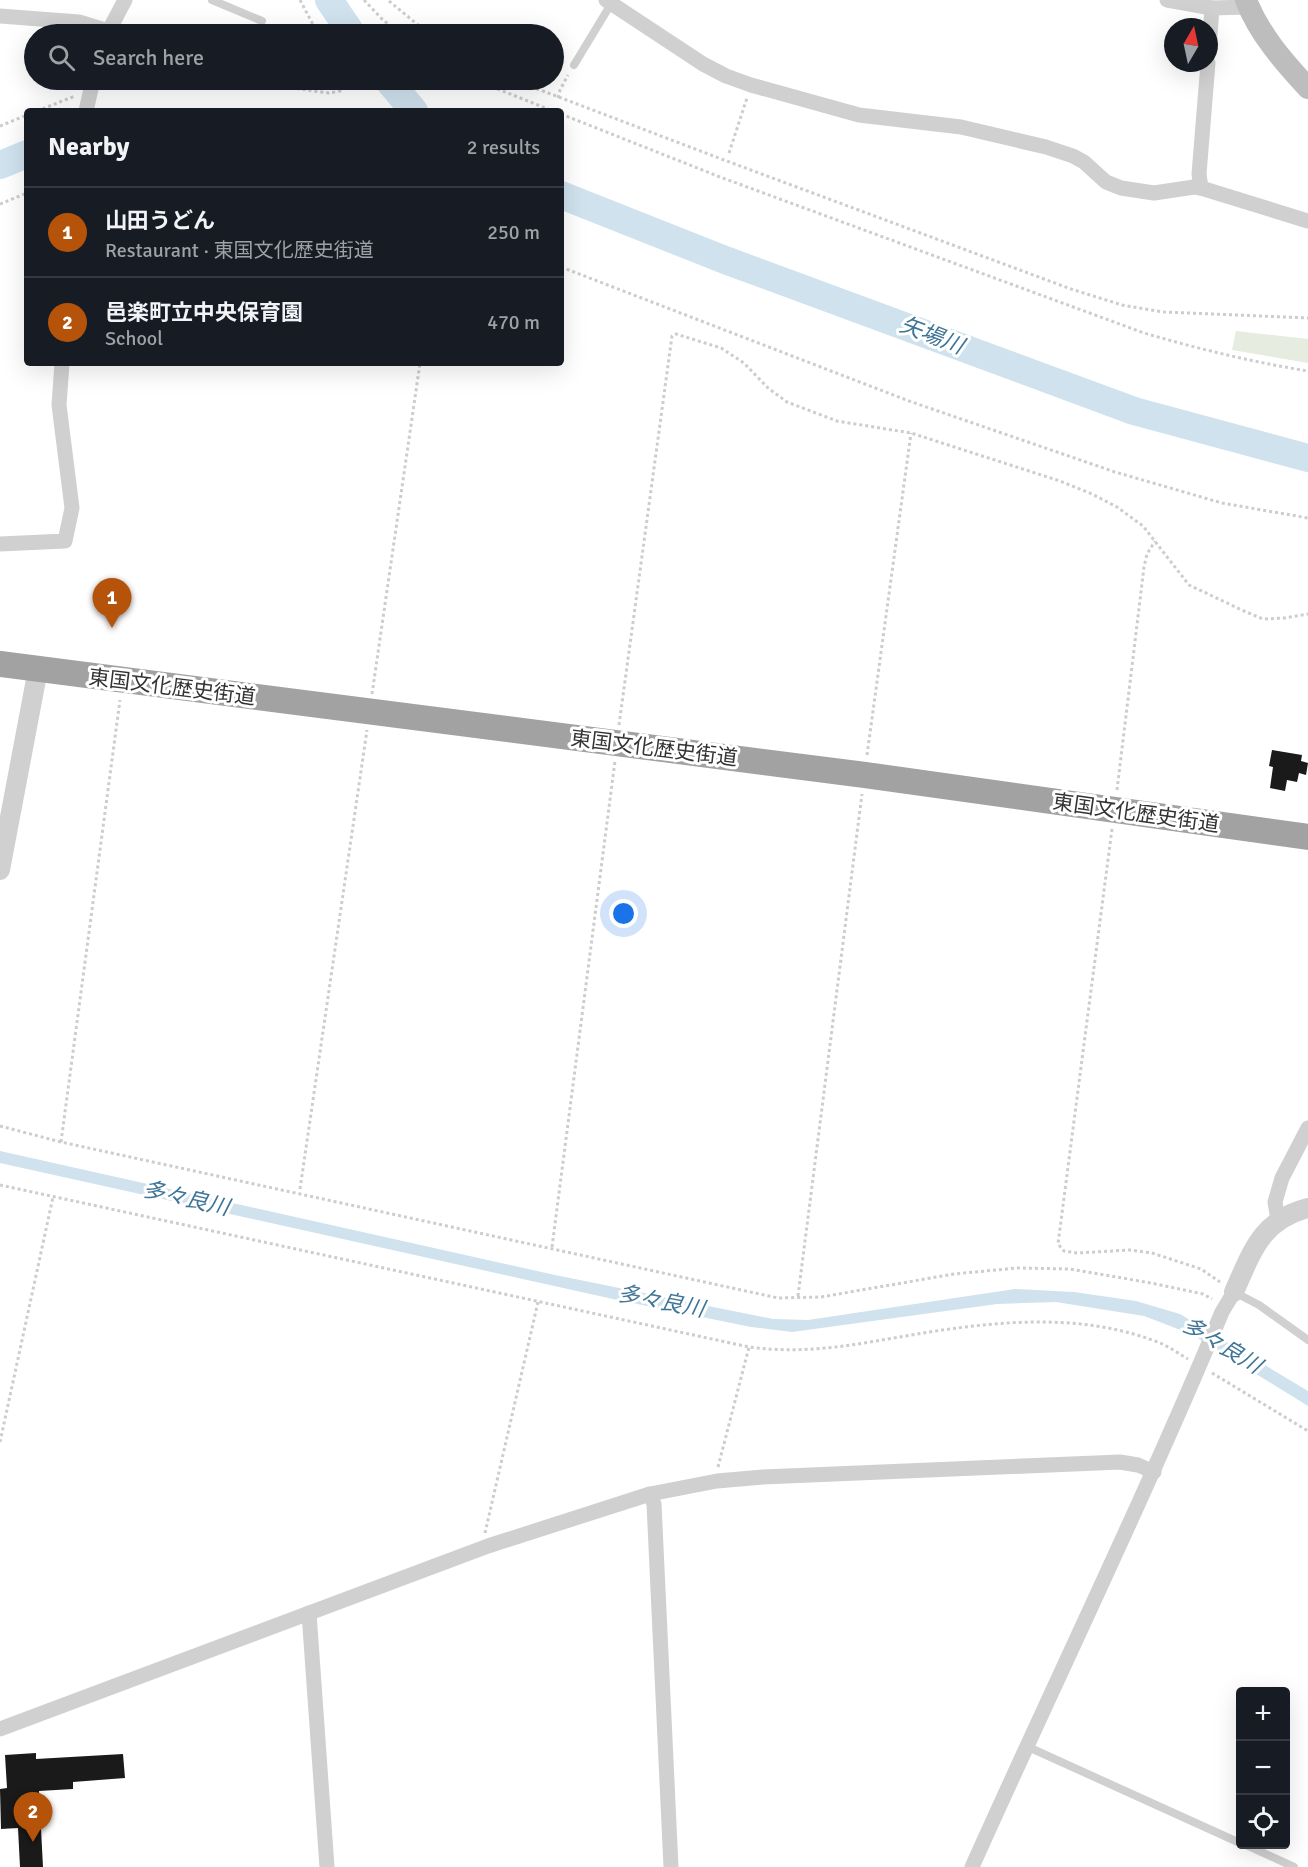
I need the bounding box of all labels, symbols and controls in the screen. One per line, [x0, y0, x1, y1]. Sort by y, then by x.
north arrow [1164, 18, 1218, 72]
search box [24, 24, 564, 90]
icon: search [45, 41, 78, 74]
text: Search here [93, 44, 204, 71]
text: Nearby [48, 131, 129, 163]
text: 2 results [467, 135, 540, 160]
text: 山田うどん [105, 207, 215, 234]
text: 1 [62, 220, 73, 245]
text: 250 m [487, 220, 540, 245]
text: Restaurant · 東国文化歴史街道 [105, 238, 374, 263]
text: 邑楽町立中央保育園 [105, 299, 303, 326]
text: 2 [62, 310, 73, 335]
text: 470 m [487, 310, 540, 335]
water label: 矢場川 [896, 311, 970, 360]
text: School [105, 326, 163, 351]
pin: 1 [92, 578, 132, 628]
street label: 東国文化歴史街道 [87, 664, 257, 710]
street label: 東国文化歴史街道 [569, 725, 739, 771]
street label: 東国文化歴史街道 [1051, 788, 1221, 838]
your location [609, 899, 638, 928]
water label: 多々良川 [140, 1175, 234, 1222]
water label: 多々良川 [615, 1279, 709, 1323]
water label: 多々良川 [1177, 1311, 1268, 1380]
map controls [1236, 1687, 1290, 1849]
button: + [1236, 1687, 1290, 1741]
button: − [1236, 1741, 1290, 1795]
pin: 2 [14, 1792, 52, 1842]
button: locate [1236, 1795, 1290, 1849]

